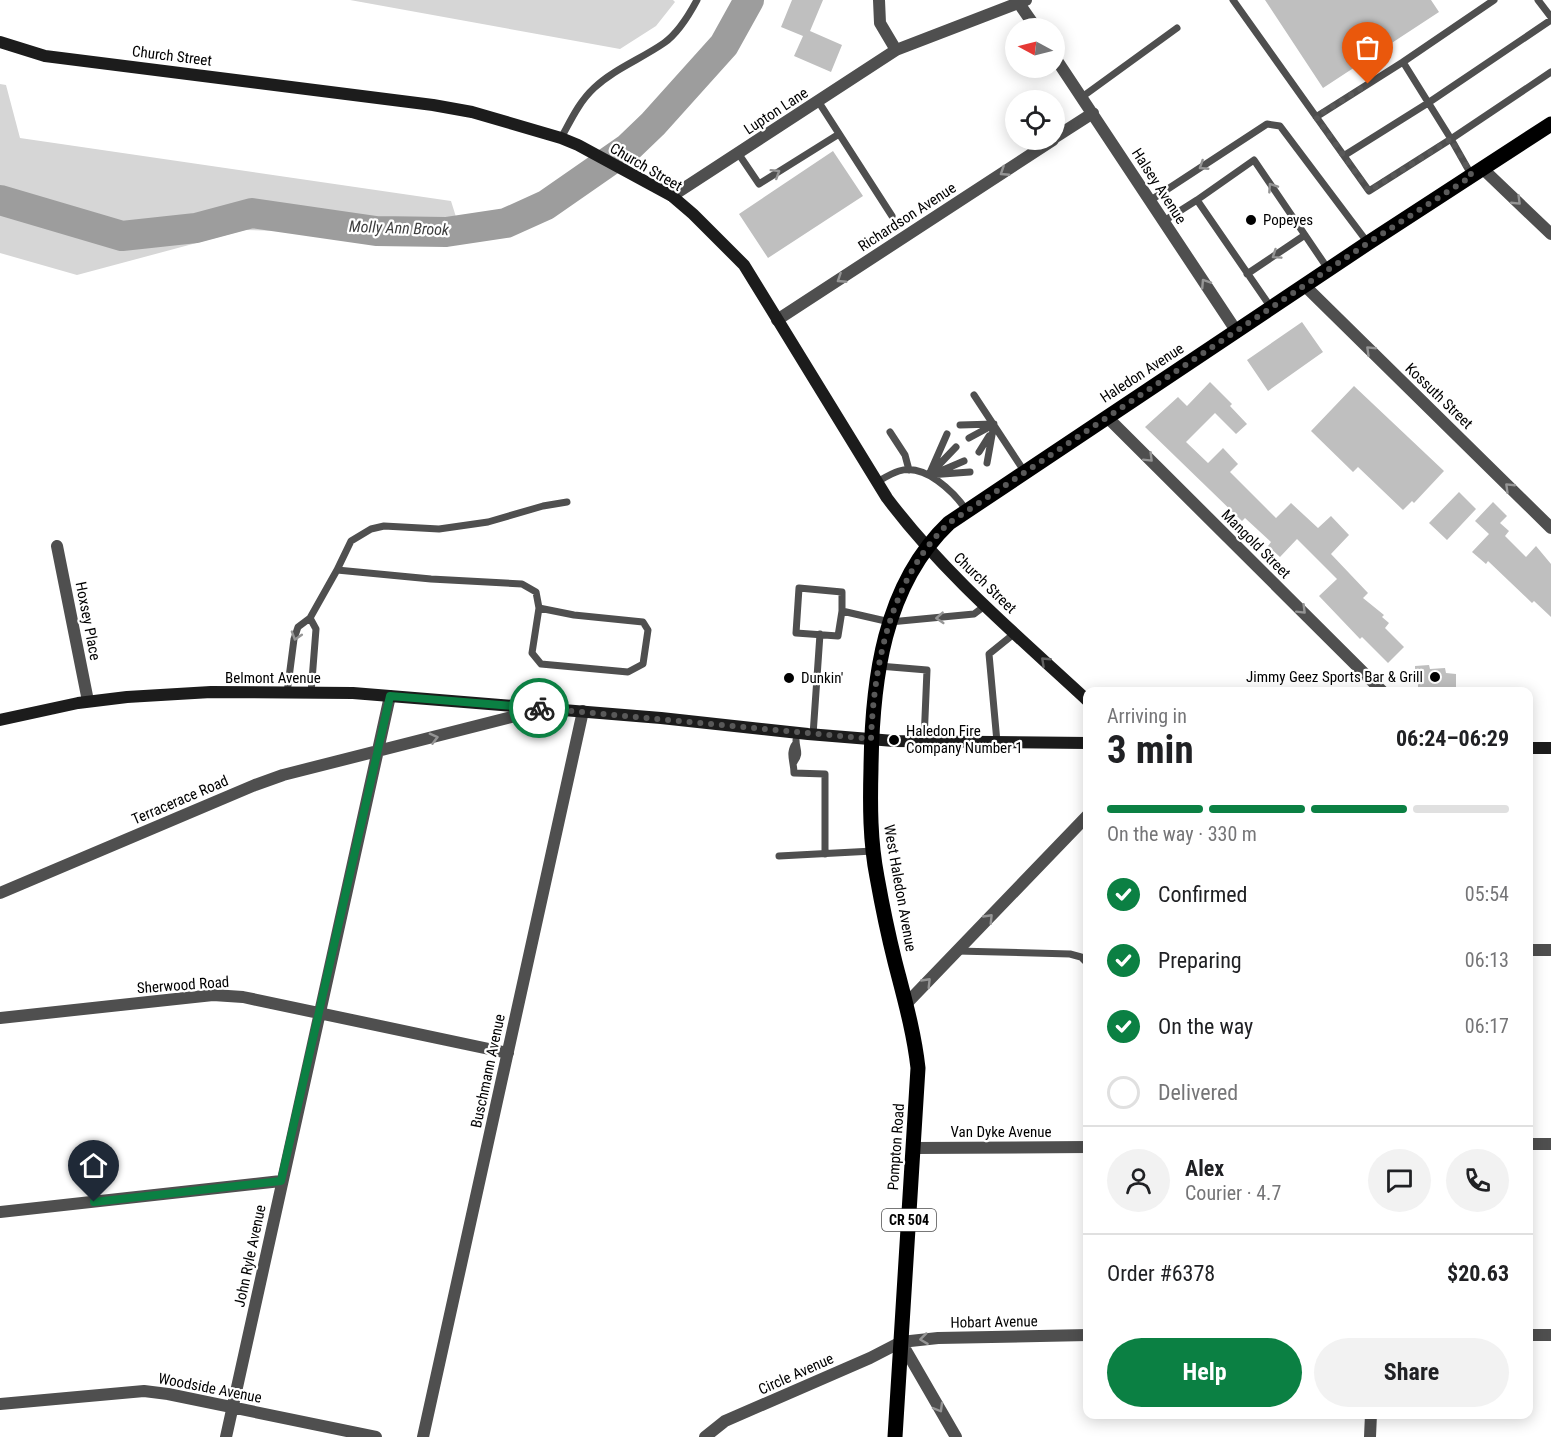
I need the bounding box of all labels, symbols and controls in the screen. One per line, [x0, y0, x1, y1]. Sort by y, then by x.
north arrow [1005, 18, 1065, 78]
map controls [1005, 18, 1065, 150]
pin [1342, 22, 1393, 84]
icon: bag [1351, 31, 1384, 64]
street label: Church Street [131, 42, 213, 70]
street label: Lupton Lane [741, 84, 811, 138]
button: locate [1005, 90, 1065, 150]
street label: Church Street [607, 139, 685, 195]
street label: Halsey Avenue [1128, 145, 1190, 227]
one-way arrow [1199, 159, 1210, 170]
one-way arrow [1000, 164, 1010, 176]
one-way arrow [770, 170, 781, 181]
street label: Richardson Avenue [855, 179, 959, 255]
one-way arrow [1268, 183, 1279, 194]
one-way arrow [1510, 194, 1521, 205]
place label: Popeyes [1263, 211, 1313, 229]
marker: Popeyes [1244, 213, 1258, 227]
water label: Molly Ann Brook [349, 217, 450, 239]
one-way arrow [1271, 248, 1282, 259]
one-way arrow [837, 272, 848, 283]
one-way arrow [1201, 279, 1212, 290]
street label: Haledon Avenue [1097, 339, 1187, 407]
one-way arrow [1367, 346, 1377, 357]
street label: Kossuth Street [1402, 359, 1476, 433]
one-way arrow [1141, 451, 1152, 462]
one-way arrow [1506, 483, 1517, 494]
street label: Mangold Street [1218, 506, 1294, 582]
street label: Church Street [950, 549, 1020, 617]
street label: Hoxsey Place [72, 580, 104, 662]
one-way arrow [1294, 603, 1305, 614]
one-way arrow [935, 611, 944, 624]
one-way arrow [291, 630, 303, 640]
one-way arrow [1041, 657, 1052, 668]
place label: Jimmy Geez Sports Bar & Grill [1246, 668, 1423, 686]
street label: Belmont Avenue [225, 669, 321, 687]
place label: Dunkin' [801, 669, 843, 687]
marker: Jimmy Geez Sports Bar & Grill [1428, 670, 1442, 684]
marker: Dunkin' [782, 671, 796, 685]
courier [509, 678, 569, 738]
icon: bike [523, 692, 556, 725]
text: Arriving in [1107, 704, 1187, 728]
place label: Haledon Fire Company Number 1 [906, 722, 1023, 757]
text: 06:24–06:29 [1396, 726, 1509, 751]
text: 3 min [1107, 727, 1194, 773]
one-way arrow [428, 733, 439, 745]
marker: Haledon Fire Company Number 1 [887, 733, 901, 747]
street label: Terracerace Road [129, 772, 231, 828]
text: On the way · 330 m [1107, 822, 1257, 846]
street label: West Haledon Avenue [880, 823, 920, 953]
icon: check [1107, 878, 1140, 911]
text: Confirmed [1158, 882, 1247, 907]
text: 05:54 [1465, 882, 1509, 906]
one-way arrow [981, 915, 992, 926]
icon: check [1107, 944, 1140, 977]
text: Preparing [1158, 948, 1242, 973]
text: 06:13 [1465, 948, 1509, 972]
street label: Sherwood Road [136, 973, 230, 997]
one-way arrow [920, 979, 931, 989]
icon: check [1107, 1010, 1140, 1043]
street label: Buschmann Avenue [467, 1012, 509, 1130]
text: On the way [1158, 1014, 1253, 1039]
text: 06:17 [1465, 1014, 1509, 1038]
text: Delivered [1158, 1080, 1238, 1105]
street label: Pompton Road [884, 1103, 908, 1191]
street label: Van Dyke Avenue [950, 1123, 1052, 1141]
pin [68, 1140, 119, 1202]
icon: home [77, 1149, 110, 1182]
button: person [1107, 1149, 1170, 1212]
button: chat [1368, 1149, 1431, 1212]
button: phone [1446, 1149, 1509, 1212]
text: Alex [1185, 1156, 1224, 1181]
text: Courier · 4.7 [1185, 1181, 1281, 1205]
street label: John Ryle Avenue [230, 1203, 270, 1309]
road number: CR 504 [882, 1209, 936, 1231]
text: Order #6378 [1107, 1261, 1215, 1286]
text: $20.63 [1447, 1261, 1509, 1286]
street label: Hobart Avenue [950, 1312, 1038, 1332]
one-way arrow [920, 1333, 929, 1345]
button: Help [1107, 1338, 1302, 1407]
button: Share [1314, 1338, 1509, 1407]
street label: Circle Avenue [756, 1349, 836, 1399]
street label: Woodside Avenue [157, 1369, 263, 1407]
one-way arrow [931, 1402, 943, 1412]

